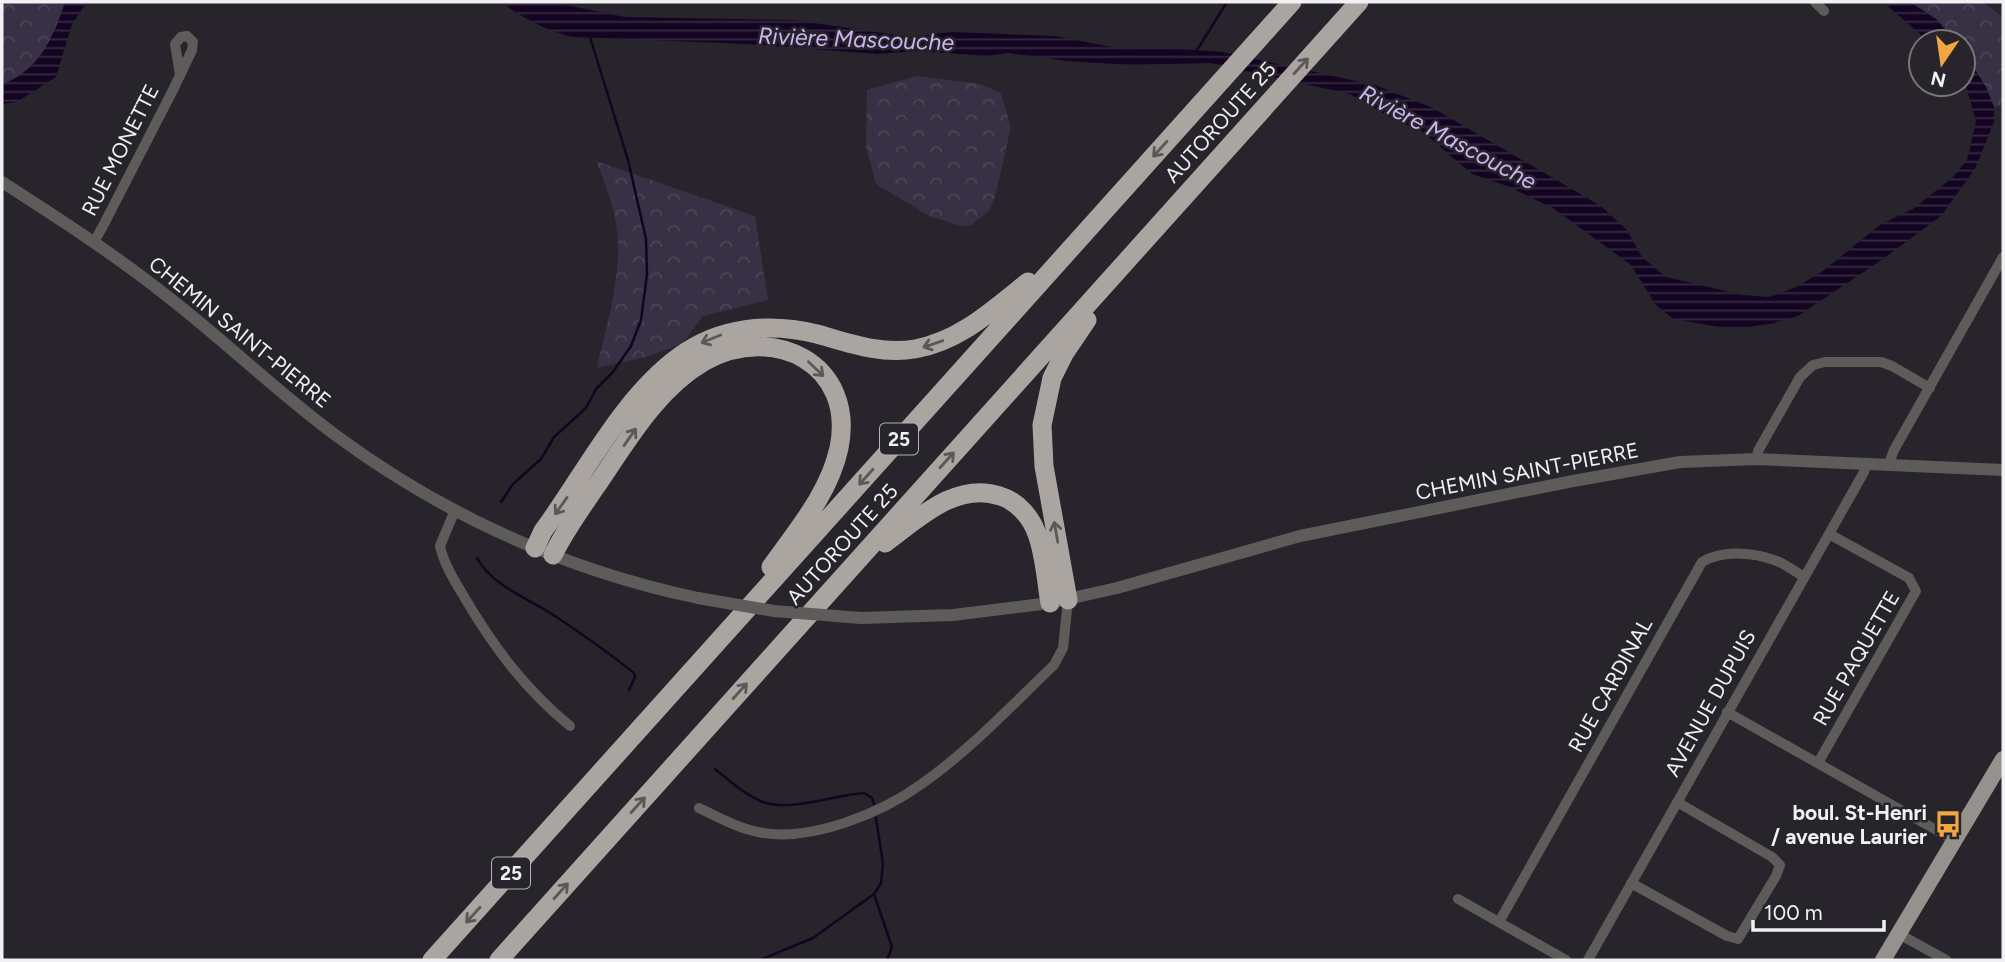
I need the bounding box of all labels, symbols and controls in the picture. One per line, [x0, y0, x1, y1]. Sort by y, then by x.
water label: Rivière Mascouche [758, 22, 955, 56]
north arrow [1907, 28, 1977, 98]
street label: AUTOROUTE 25 [1159, 56, 1281, 188]
one-way arrow [1293, 57, 1309, 75]
text: N [1929, 66, 1948, 92]
water label: Rivière Mascouche [1355, 79, 1542, 196]
street label: RUE MONETTE [76, 80, 164, 220]
one-way arrow [1152, 140, 1168, 158]
street label: CHEMIN SAINT-PIERRE [144, 251, 336, 413]
one-way arrow [701, 334, 722, 347]
one-way arrow [923, 339, 945, 351]
one-way arrow [808, 360, 825, 377]
road number: 25 [880, 424, 918, 454]
one-way arrow [623, 428, 637, 447]
street label: CHEMIN SAINT-PIERRE [1413, 437, 1641, 505]
one-way arrow [939, 451, 955, 469]
one-way arrow [858, 468, 874, 486]
street label: AUTOROUTE 25 [781, 478, 903, 610]
one-way arrow [554, 496, 568, 515]
one-way arrow [1049, 521, 1062, 544]
street label: RUE PAQUETTE [1807, 586, 1905, 730]
street label: RUE CARDINAL [1563, 613, 1657, 757]
street label: AVENUE DUPUIS [1659, 625, 1761, 781]
one-way arrow [732, 682, 748, 700]
one-way arrow [630, 796, 646, 814]
place label: boul. St-Henri / avenue Laurier [1771, 800, 1927, 849]
bus stop icon: boul. St-Henri / avenue Laurier [1933, 809, 1963, 839]
road number: 25 [492, 858, 530, 888]
one-way arrow [552, 883, 569, 900]
scale bar [1753, 888, 1884, 932]
text: 100 m [1764, 900, 1823, 925]
one-way arrow [465, 906, 481, 924]

